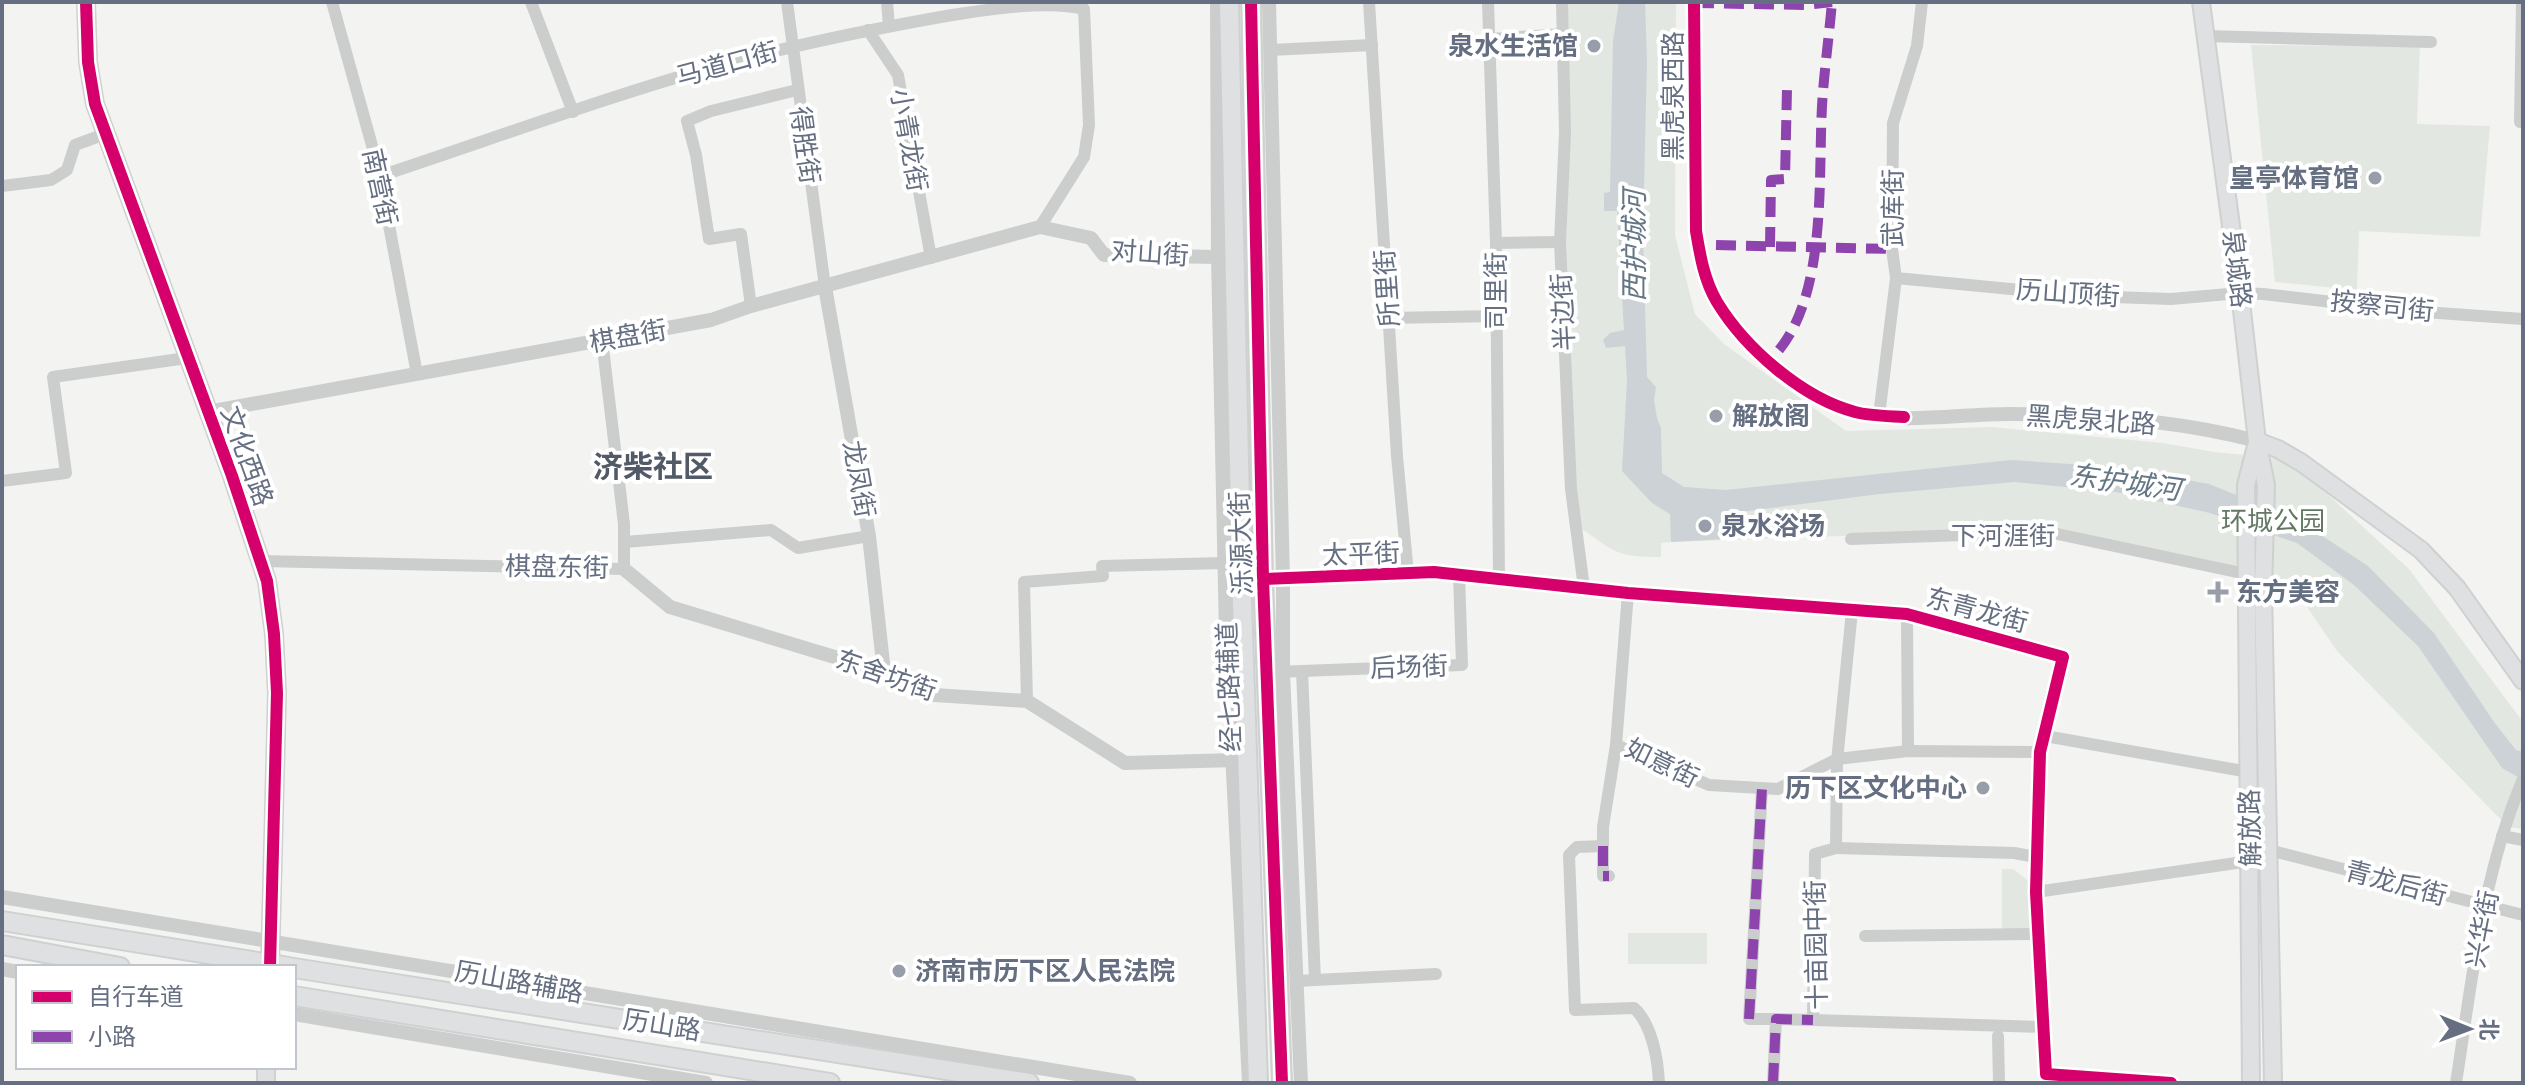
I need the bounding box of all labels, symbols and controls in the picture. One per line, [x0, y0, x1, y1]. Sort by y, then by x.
place label: 泉水生活馆 [1448, 27, 1578, 63]
street label: 黑虎泉西路 [1654, 31, 1690, 161]
street label: 马道口街 [672, 32, 782, 94]
marker: 泉水生活馆 [1585, 37, 1603, 55]
street label: 小青龙街 [883, 85, 937, 194]
street label: 得胜街 [783, 104, 829, 186]
street label: 南营街 [355, 145, 407, 229]
place label: 皇亭体育馆 [2229, 159, 2359, 195]
street label: 武库街 [1874, 169, 1910, 247]
marker: 皇亭体育馆 [2366, 169, 2384, 187]
water label: 西护城河 [1614, 185, 1652, 302]
street label: 泉城路 [2215, 228, 2261, 310]
street label: 对山街 [1110, 231, 1190, 273]
street label: 所里街 [1365, 248, 1407, 328]
street label: 司里街 [1477, 252, 1513, 330]
street label: 历山顶街 [2015, 270, 2121, 314]
street label: 半边街 [1542, 272, 1582, 352]
street label: 按察司街 [2329, 282, 2436, 328]
street label: 棋盘街 [586, 311, 669, 360]
place label: 解放阁 [1732, 397, 1810, 433]
street label: 黑虎泉北路 [2025, 397, 2157, 441]
street label: 文化西路 [213, 401, 283, 511]
marker: 解放阁 [1707, 407, 1725, 425]
street label: 龙凤街 [835, 437, 884, 520]
district label: 济柴社区 [593, 445, 713, 486]
water label: 东护城河 [2067, 454, 2188, 508]
street label: 泺源大街 [1220, 490, 1260, 596]
park label: 环城公园 [2221, 502, 2325, 538]
place label: 泉水浴场 [1721, 507, 1825, 543]
marker: 泉水浴场 [1696, 517, 1714, 535]
street label: 下河涯街 [1951, 517, 2055, 553]
street label: 太平街 [1321, 534, 1401, 572]
street label: 棋盘东街 [505, 547, 609, 585]
place label: 东方美容 [2236, 573, 2340, 609]
street label: 东青龙街 [1922, 578, 2032, 640]
marker: 东方美容 [2207, 581, 2229, 603]
street label: 经七路辅道 [1208, 621, 1248, 753]
street label: 东舍坊街 [831, 640, 941, 708]
street label: 后场街 [1369, 647, 1449, 685]
street label: 如意街 [1619, 729, 1705, 795]
place label: 历下区文化中心 [1785, 769, 1967, 805]
marker: 历下区文化中心 [1974, 779, 1992, 797]
street label: 解放路 [2230, 789, 2268, 867]
street label: 青龙后街 [2341, 851, 2451, 913]
street label: 十亩园中街 [1796, 880, 1834, 1010]
street label: 兴华街 [2456, 887, 2506, 971]
street label: 历山路辅路 [452, 952, 586, 1010]
place label: 济南市历下区人民法院 [915, 952, 1175, 988]
marker: 济南市历下区人民法院 [890, 962, 908, 980]
legend [16, 965, 296, 1069]
text: 自行车道 [88, 979, 184, 1012]
north arrow [2429, 989, 2509, 1069]
street label: 历山路 [621, 1000, 703, 1048]
text: 北 [2475, 1018, 2505, 1041]
text: 小路 [88, 1019, 136, 1052]

